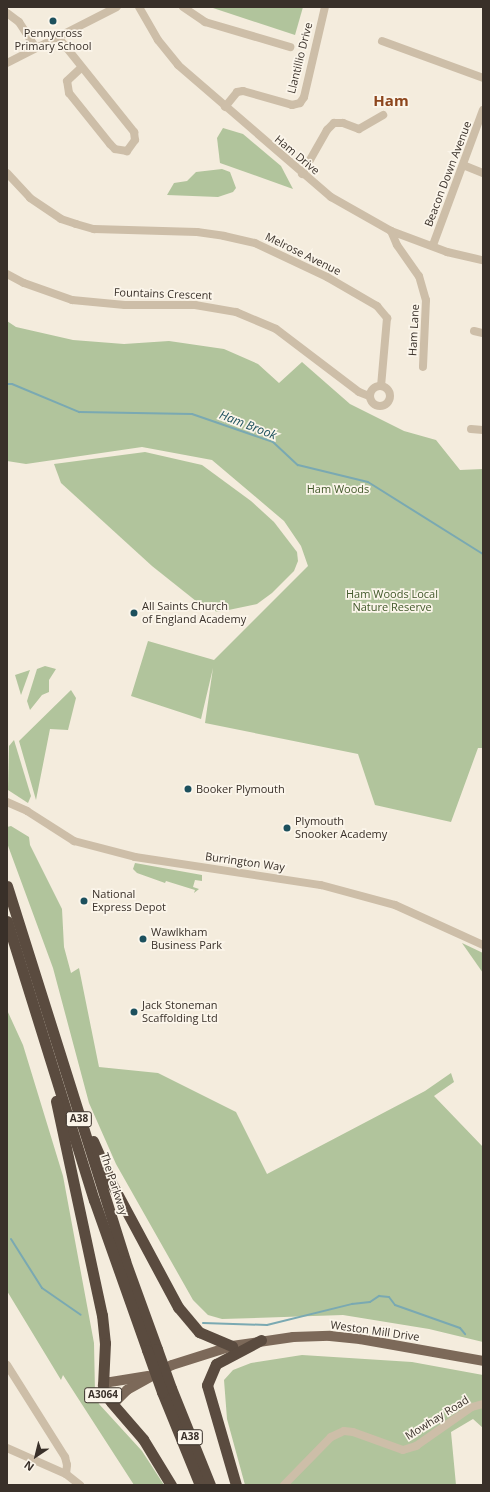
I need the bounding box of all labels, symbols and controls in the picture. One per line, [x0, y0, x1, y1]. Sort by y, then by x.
marker: Pennycross Primary School [48, 16, 58, 26]
street label: Llantillio Drive [285, 21, 315, 95]
place label: Pennycross Primary School [14, 27, 92, 53]
district label: Ham [373, 92, 409, 110]
street label: Beacon Down Avenue [422, 119, 474, 229]
street label: Ham Drive [272, 133, 322, 177]
street label: Melrose Avenue [263, 230, 343, 278]
street label: Fountains Crescent [114, 286, 212, 302]
street label: Ham Lane [406, 304, 422, 356]
water label: Ham Brook [217, 408, 279, 442]
park label: Ham Woods [307, 482, 369, 496]
park label: Ham Woods Local Nature Reserve [346, 588, 438, 614]
place label: All Saints Church of England Academy [142, 600, 246, 626]
marker: All Saints Church of England Academy [129, 608, 139, 618]
place label: Booker Plymouth [196, 782, 285, 796]
marker: Booker Plymouth [183, 784, 193, 794]
place label: Plymouth Snooker Academy [295, 815, 387, 841]
marker: Plymouth Snooker Academy [282, 823, 292, 833]
street label: Burrington Way [204, 850, 286, 874]
place label: National Express Depot [92, 888, 166, 914]
marker: National Express Depot [79, 896, 89, 906]
place label: Wawlkham Business Park [151, 926, 222, 952]
marker: Wawlkham Business Park [138, 934, 148, 944]
place label: Jack Stoneman Scaffolding Ltd [142, 999, 218, 1025]
marker: Jack Stoneman Scaffolding Ltd [129, 1007, 139, 1017]
road number: A38 [65, 1111, 93, 1127]
street label: The Parkway [98, 1151, 130, 1217]
street label: Weston Mill Drive [330, 1318, 420, 1344]
road number: A3064 [84, 1387, 122, 1403]
street label: Mowhay Road [403, 1393, 471, 1443]
road number: A38 [176, 1429, 204, 1445]
north arrow [16, 1436, 56, 1476]
text: N [21, 1458, 37, 1475]

